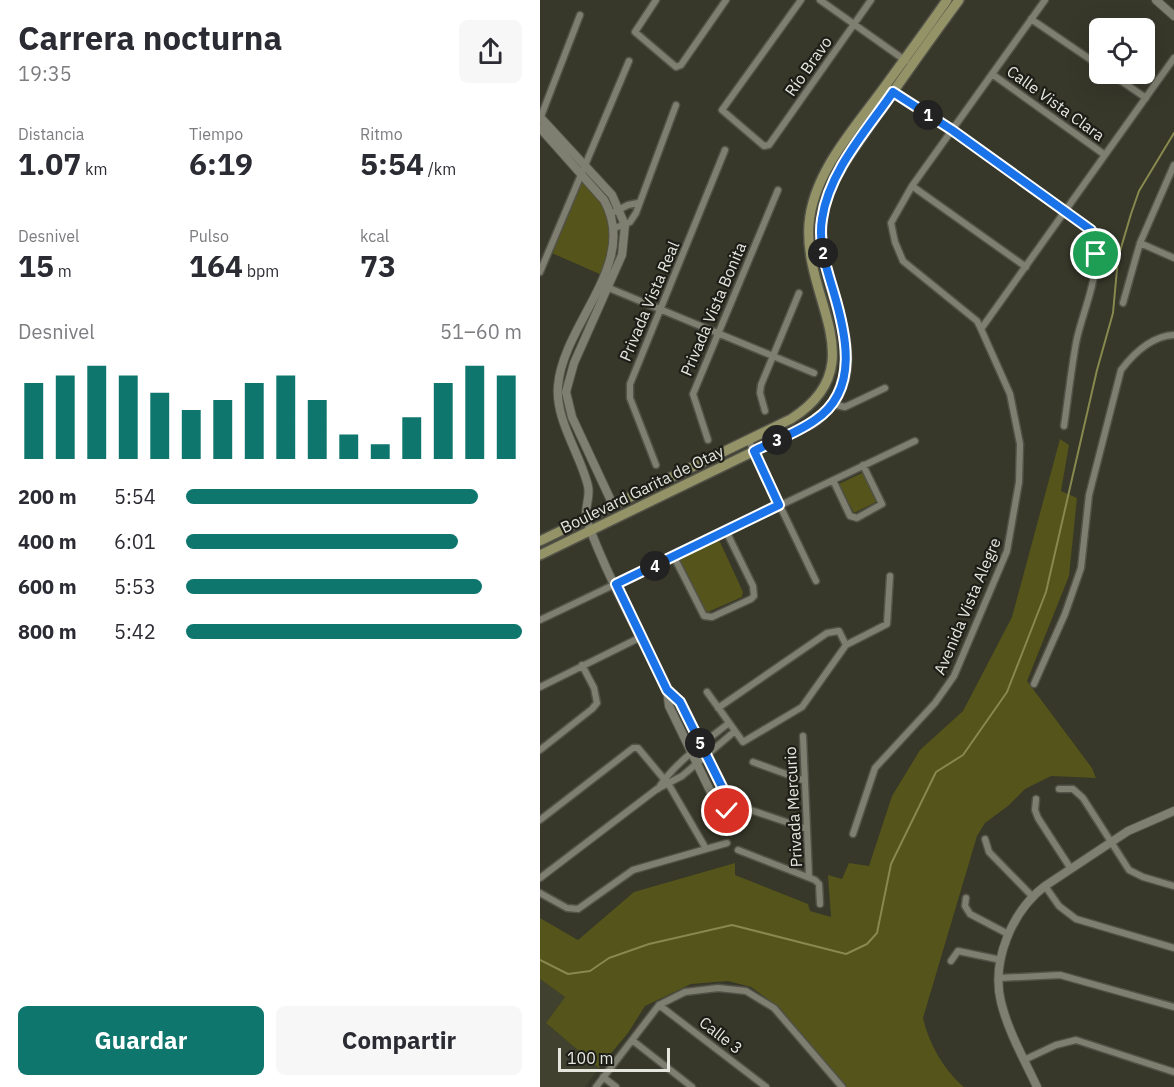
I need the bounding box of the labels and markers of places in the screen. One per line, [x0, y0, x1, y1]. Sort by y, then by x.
pin: 1 [913, 100, 943, 130]
pin [1070, 228, 1121, 279]
pin: 2 [808, 238, 838, 268]
pin: 3 [762, 425, 792, 455]
pin: 4 [640, 551, 670, 581]
pin: 5 [685, 728, 715, 758]
pin [701, 785, 752, 836]

